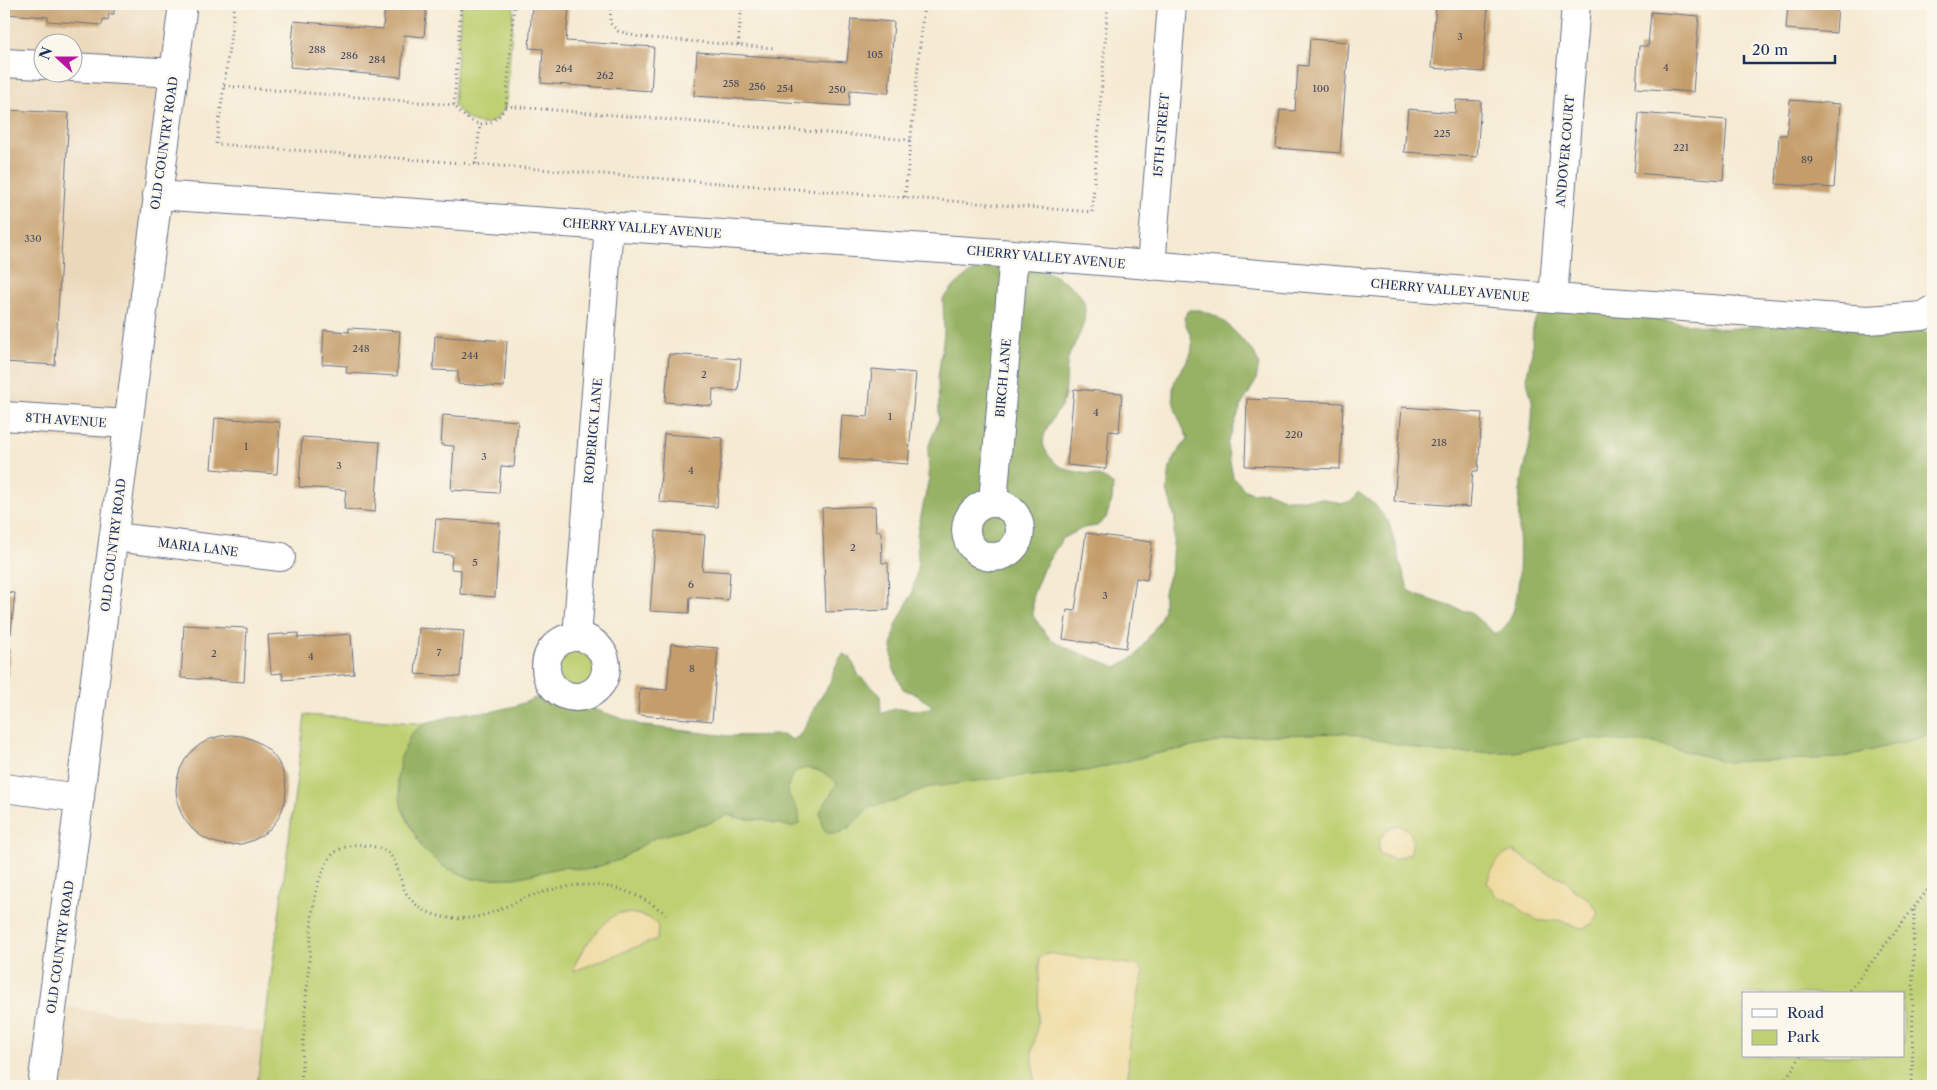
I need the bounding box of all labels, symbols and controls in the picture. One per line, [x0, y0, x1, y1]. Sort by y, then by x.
house number: 3 [1457, 30, 1463, 43]
north arrow [32, 32, 82, 82]
scale bar [1744, 32, 1836, 64]
text: 20 m [1752, 40, 1788, 59]
house number: 288 [308, 43, 326, 56]
text: N [35, 44, 56, 62]
house number: 105 [867, 48, 883, 61]
house number: 286 [340, 49, 358, 62]
house number: 284 [368, 53, 386, 66]
house number: 4 [1663, 61, 1669, 74]
house number: 264 [555, 62, 573, 75]
house number: 262 [596, 69, 614, 82]
street label: OLD COUNTRY ROAD [147, 75, 181, 211]
house number: 258 [722, 77, 740, 90]
house number: 256 [748, 80, 766, 93]
house number: 254 [777, 82, 794, 95]
house number: 100 [1313, 82, 1329, 95]
house number: 250 [828, 83, 846, 96]
street label: 15TH STREET [1150, 92, 1172, 178]
street label: ANDOVER COURT [1553, 94, 1577, 209]
house number: 225 [1434, 127, 1450, 140]
house number: 221 [1673, 141, 1690, 154]
house number: 89 [1801, 153, 1813, 166]
street label: CHERRY VALLEY AVENUE [562, 215, 722, 241]
house number: 330 [24, 232, 42, 245]
street label: CHERRY VALLEY AVENUE [966, 243, 1126, 271]
street label: CHERRY VALLEY AVENUE [1370, 276, 1530, 304]
street label: BIRCH LANE [992, 338, 1014, 418]
house number: 248 [352, 342, 370, 355]
house number: 244 [461, 349, 479, 362]
house number: 2 [701, 368, 707, 381]
street label: RODERICK LANE [581, 378, 605, 484]
house number: 4 [1093, 406, 1099, 419]
street label: 8TH AVENUE [25, 410, 107, 430]
house number: 1 [888, 410, 893, 423]
house number: 220 [1285, 428, 1303, 441]
house number: 218 [1431, 436, 1447, 449]
house number: 1 [244, 440, 249, 453]
house number: 3 [481, 450, 487, 463]
house number: 3 [336, 459, 342, 472]
house number: 4 [688, 464, 694, 477]
street label: OLD COUNTRY ROAD [97, 477, 129, 613]
street label: MARIA LANE [157, 535, 239, 559]
house number: 2 [850, 541, 856, 554]
house number: 5 [472, 556, 478, 569]
house number: 6 [688, 578, 694, 591]
house number: 3 [1102, 589, 1108, 602]
house number: 7 [437, 646, 442, 659]
house number: 2 [211, 647, 217, 660]
house number: 4 [308, 650, 314, 663]
house number: 8 [689, 662, 695, 675]
street label: OLD COUNTRY ROAD [43, 879, 77, 1015]
legend [1742, 992, 1904, 1058]
text: Road [1787, 1003, 1824, 1022]
text: Park [1787, 1027, 1821, 1046]

